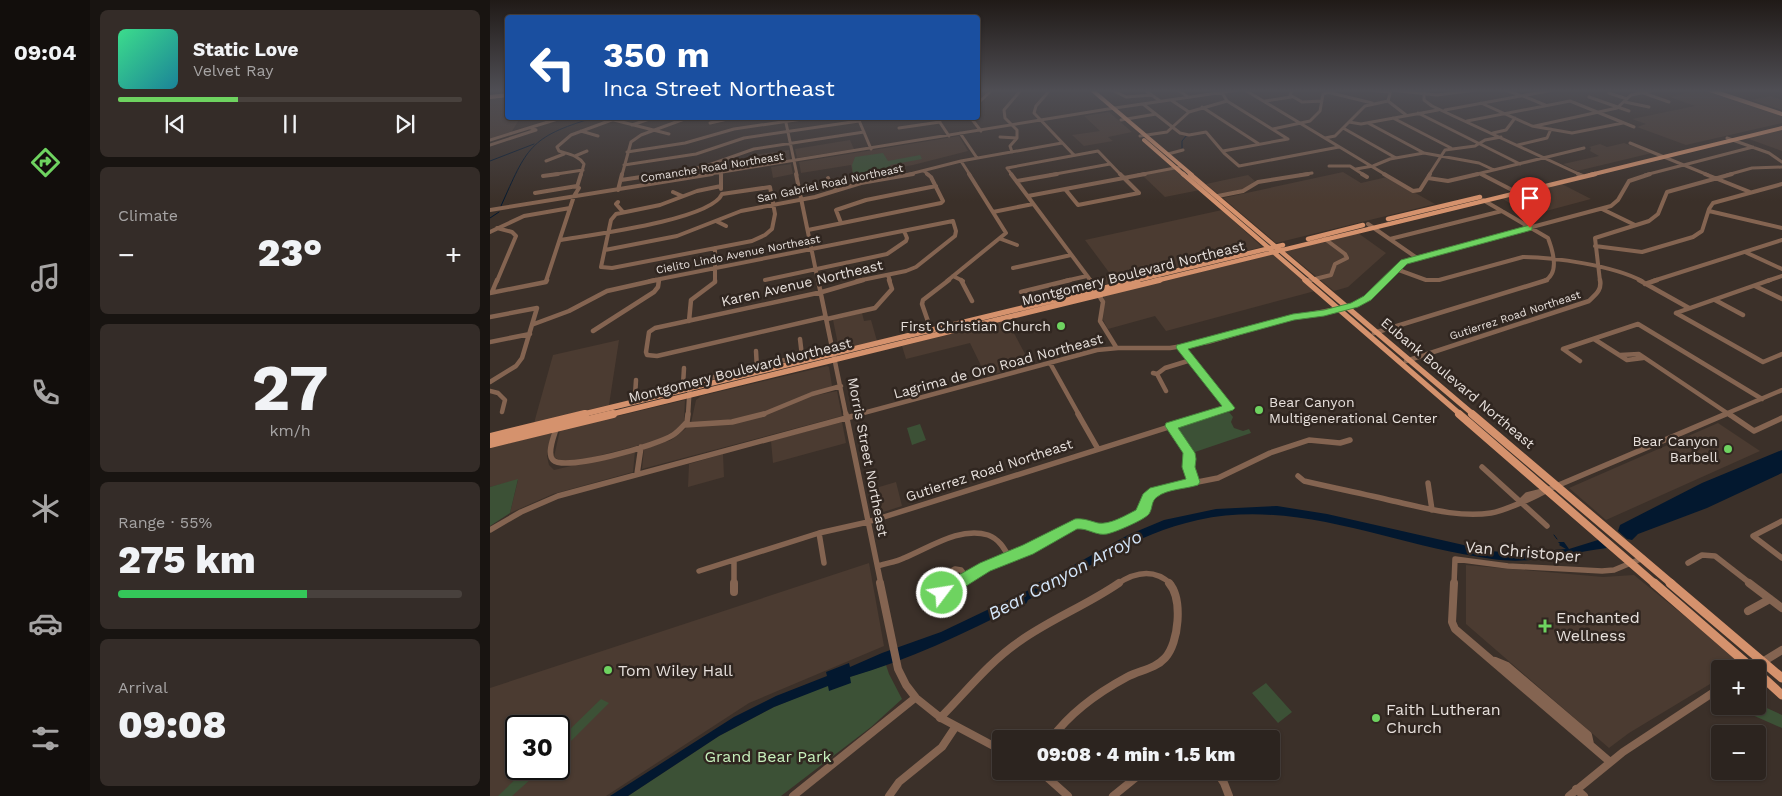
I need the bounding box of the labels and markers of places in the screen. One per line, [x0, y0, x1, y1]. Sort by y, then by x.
pin [1509, 177, 1551, 228]
place label: First Christian Church [900, 318, 1051, 334]
marker: First Christian Church [1055, 320, 1067, 332]
place label: Bear Canyon Multigenerational Center [1269, 394, 1438, 426]
marker: Bear Canyon Multigenerational Center [1253, 404, 1265, 416]
place label: Bear Canyon Barbell [1632, 433, 1719, 465]
marker: Bear Canyon Barbell [1722, 443, 1734, 455]
place label: Enchanted Wellness [1556, 608, 1640, 645]
marker: Enchanted Wellness [1538, 619, 1552, 633]
place label: Tom Wiley Hall [618, 661, 733, 680]
marker: Tom Wiley Hall [602, 664, 614, 676]
place label: Faith Lutheran Church [1386, 700, 1501, 737]
marker: Faith Lutheran Church [1370, 712, 1382, 724]

